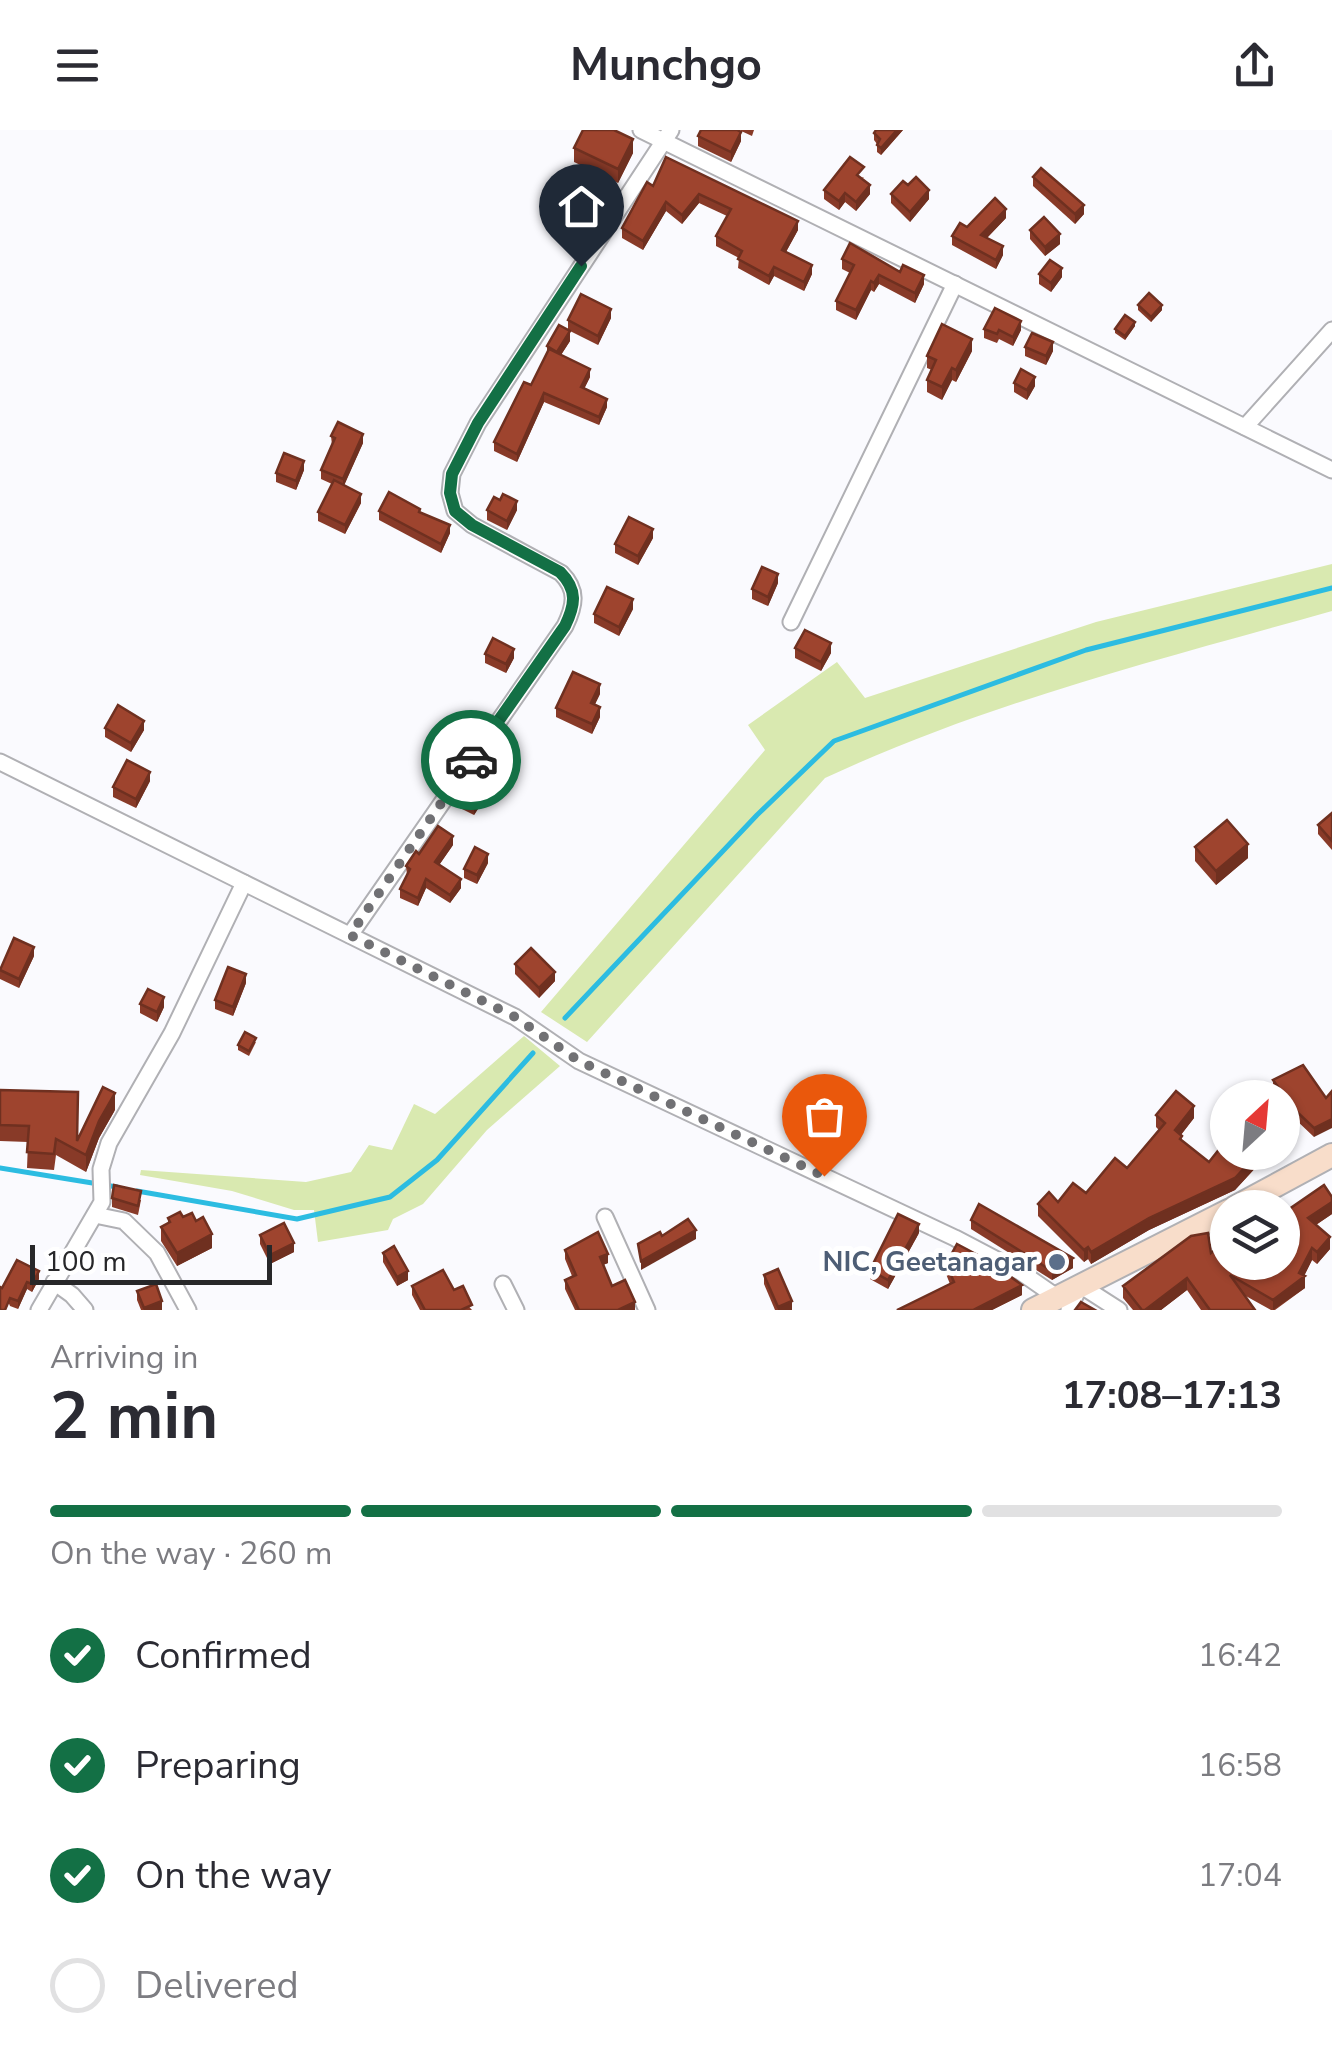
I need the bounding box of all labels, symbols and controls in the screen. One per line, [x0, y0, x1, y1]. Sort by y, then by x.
text: Munchgo [570, 35, 762, 96]
icon: menu [50, 38, 105, 93]
icon: share [1227, 38, 1282, 93]
pin [539, 164, 624, 267]
icon: home [554, 179, 609, 234]
courier [421, 710, 521, 810]
icon: car [444, 733, 499, 788]
pin [782, 1074, 867, 1177]
north arrow [1210, 1080, 1300, 1170]
map controls [1210, 1080, 1300, 1280]
icon: bag [797, 1089, 852, 1144]
button: layers [1210, 1190, 1300, 1280]
scale bar [30, 1240, 272, 1284]
text: 100 m [45, 1243, 127, 1281]
place label: NIC, Geetanagar [823, 1243, 1037, 1281]
marker: NIC, Geetanagar [1046, 1251, 1068, 1273]
text: Arriving in [50, 1336, 198, 1379]
text: 17:08–17:13 [1062, 1370, 1282, 1421]
text: 2 min [50, 1372, 218, 1461]
text: On the way · 260 m [50, 1532, 332, 1575]
icon: check [50, 1628, 105, 1683]
text: Confirmed [135, 1630, 312, 1681]
text: 16:42 [1198, 1634, 1282, 1677]
icon: check [50, 1738, 105, 1793]
text: Preparing [135, 1740, 301, 1791]
text: 16:58 [1198, 1744, 1282, 1787]
icon: check [50, 1848, 105, 1903]
text: On the way [135, 1850, 331, 1901]
text: 17:04 [1198, 1854, 1282, 1897]
text: Delivered [135, 1960, 299, 2011]

